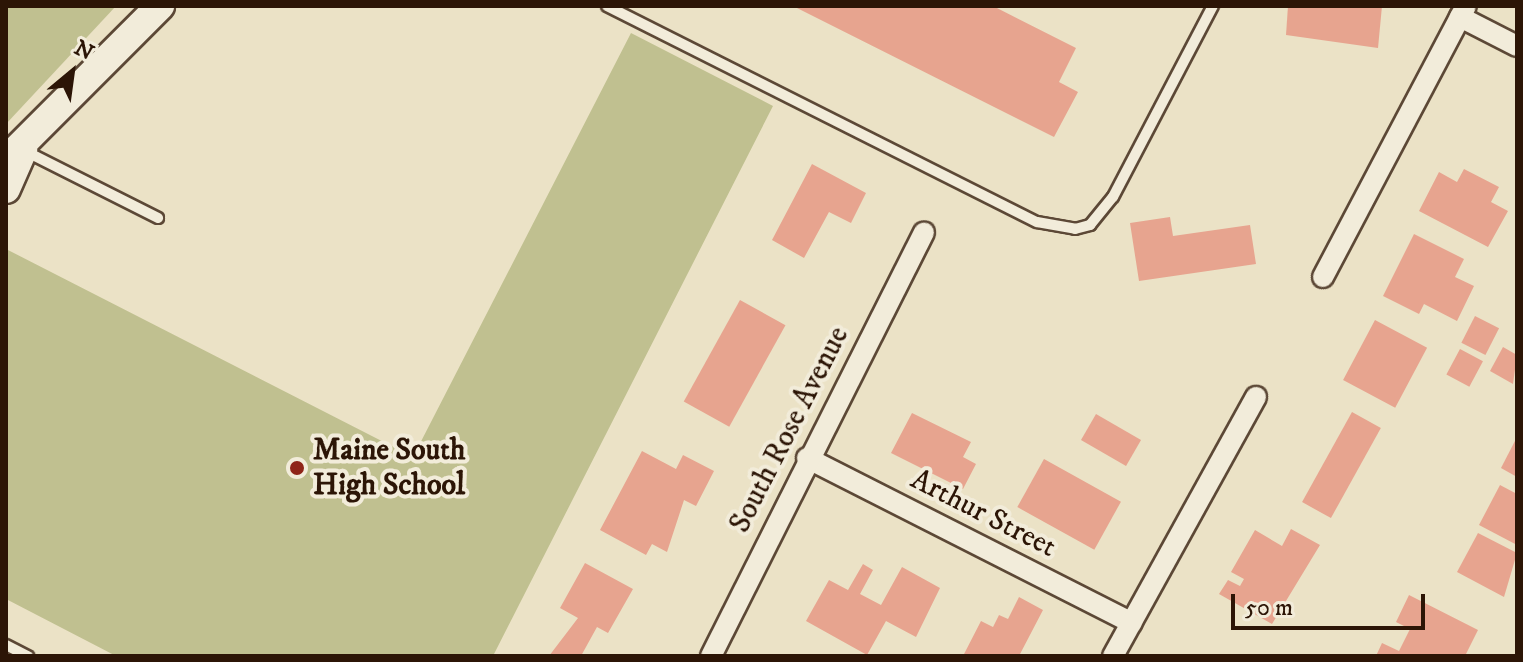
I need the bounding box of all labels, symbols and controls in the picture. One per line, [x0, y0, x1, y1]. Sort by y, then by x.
north arrow [32, 32, 112, 112]
text: N [69, 34, 98, 67]
street label: South Rose Avenue [723, 321, 857, 539]
place label: Maine South High School [313, 433, 465, 504]
marker: Maine South High School [288, 459, 306, 477]
street label: Arthur Street [904, 462, 1062, 566]
scale bar [1235, 578, 1429, 628]
text: 50 m [1245, 593, 1293, 623]

